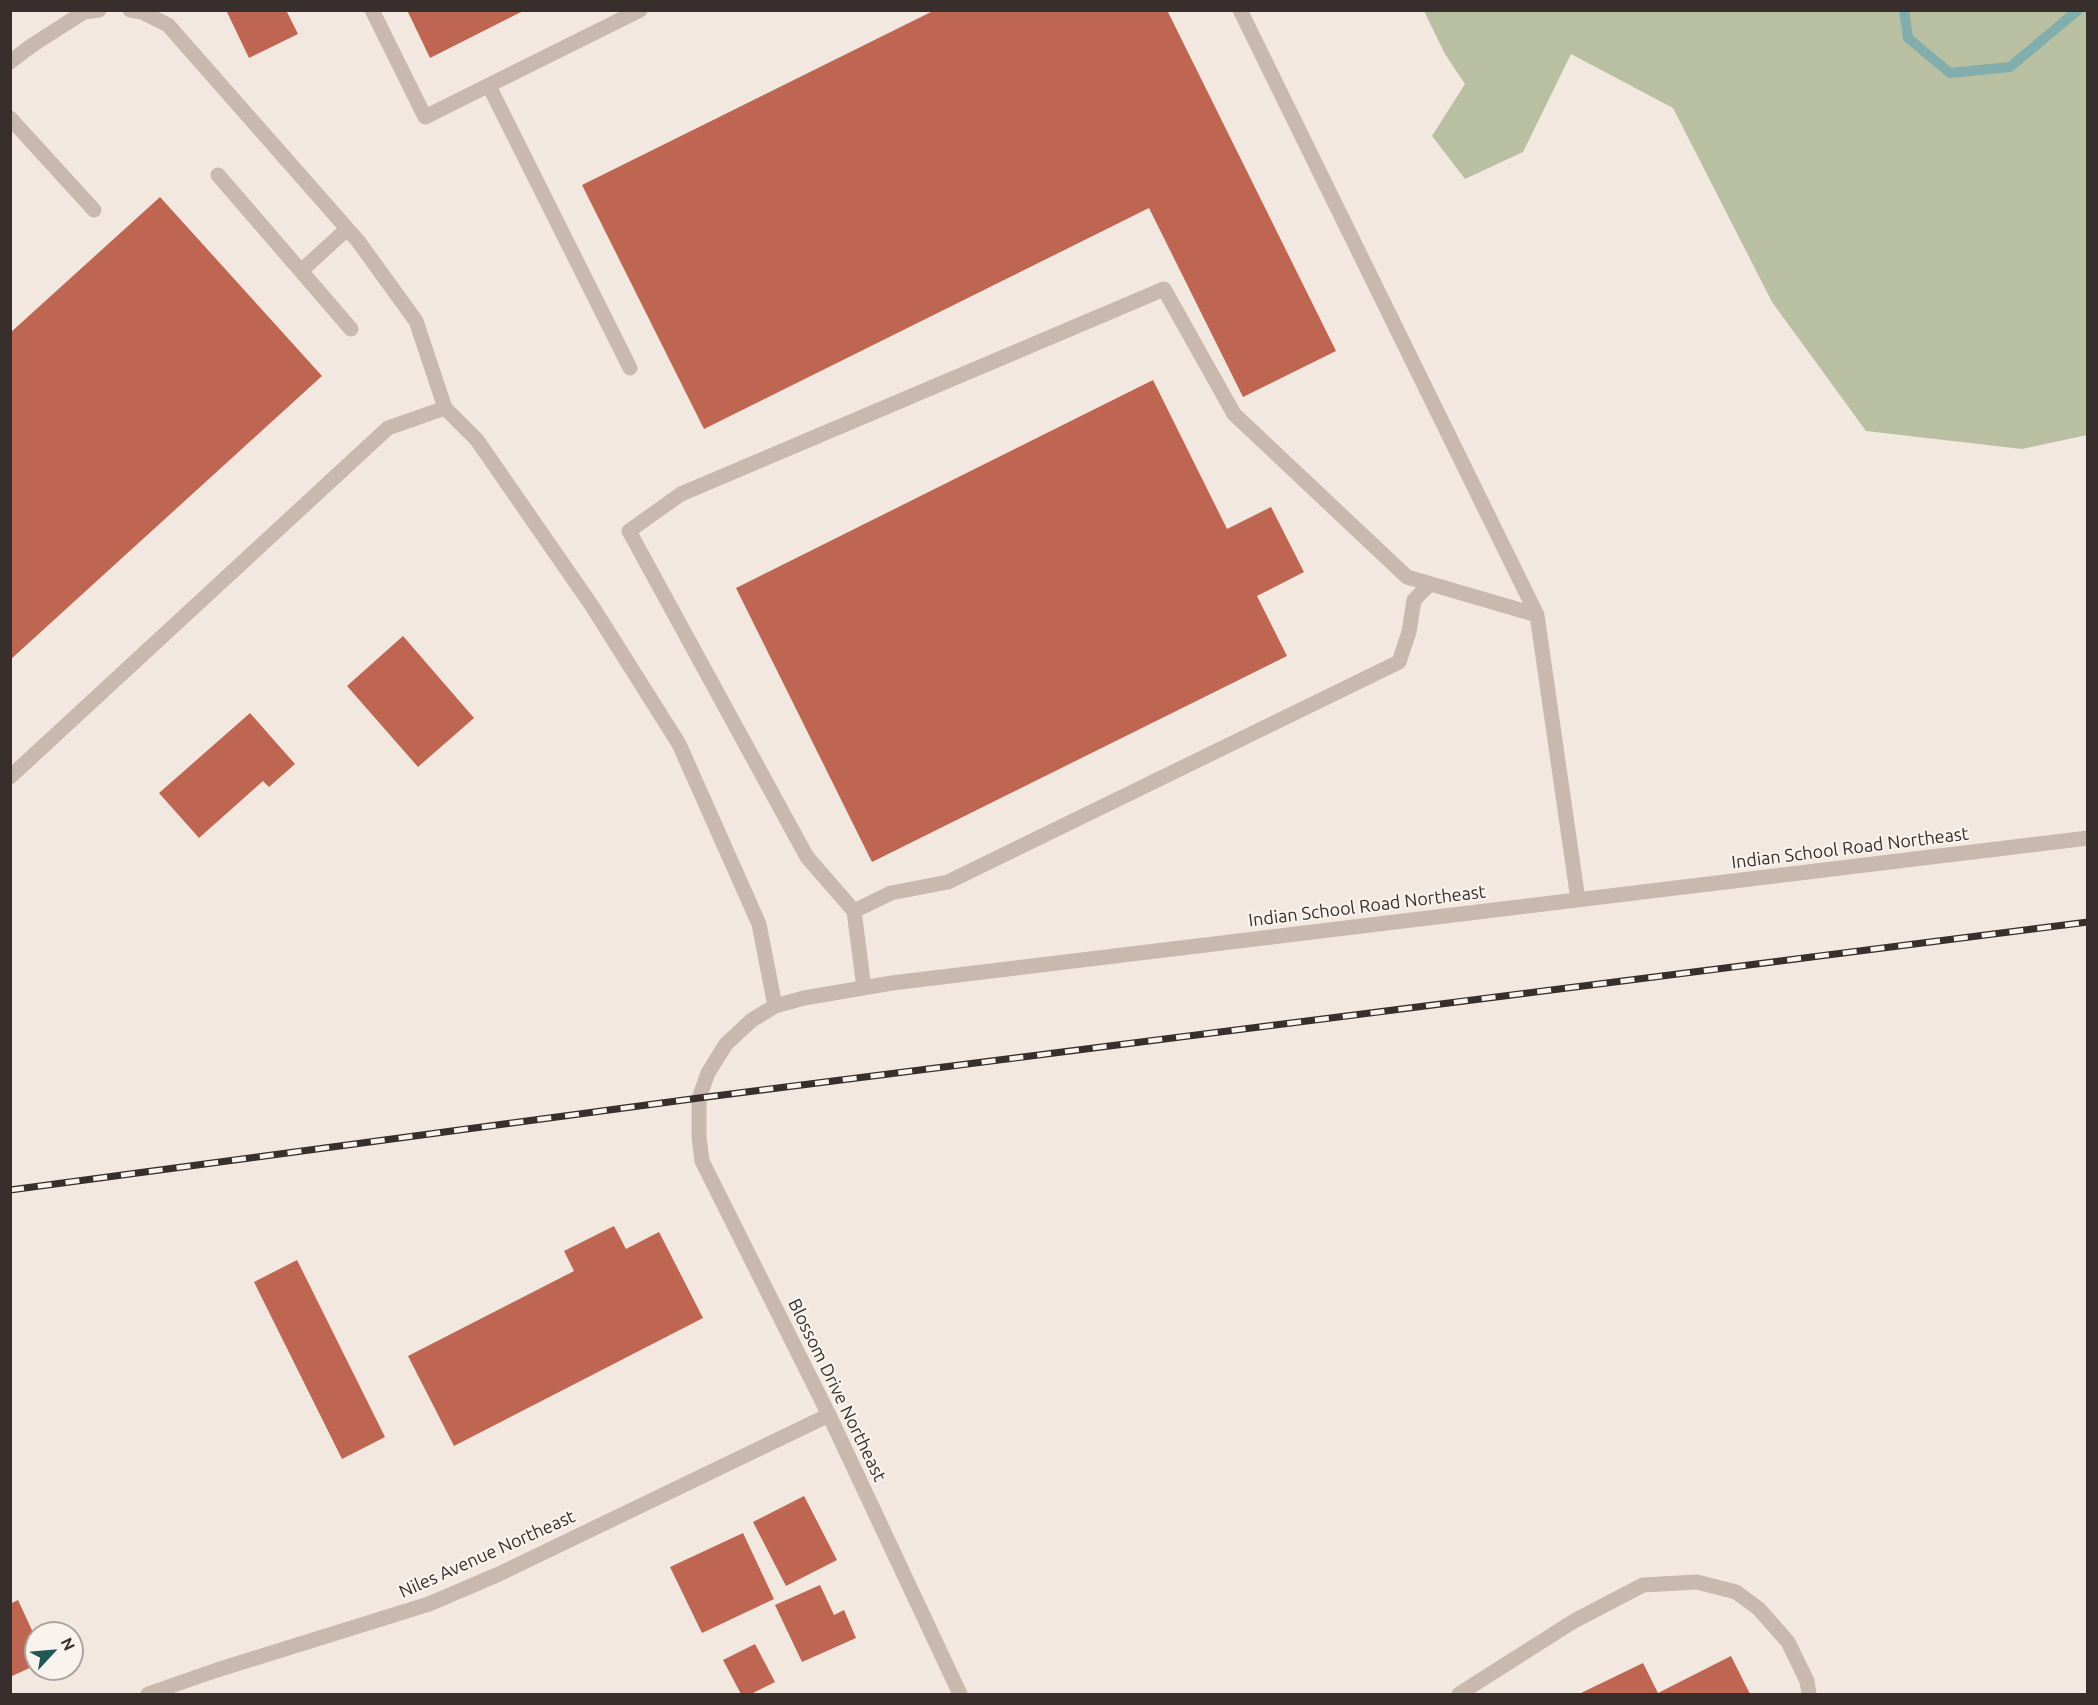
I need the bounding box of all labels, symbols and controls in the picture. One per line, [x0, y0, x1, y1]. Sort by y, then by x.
street label: Indian School Road Northeast [1730, 823, 1970, 873]
street label: Indian School Road Northeast [1247, 881, 1487, 931]
street label: Blossom Drive Northeast [783, 1295, 891, 1485]
street label: Niles Avenue Northeast [396, 1505, 578, 1603]
north arrow [24, 1621, 84, 1681]
text: N [58, 1635, 79, 1653]

